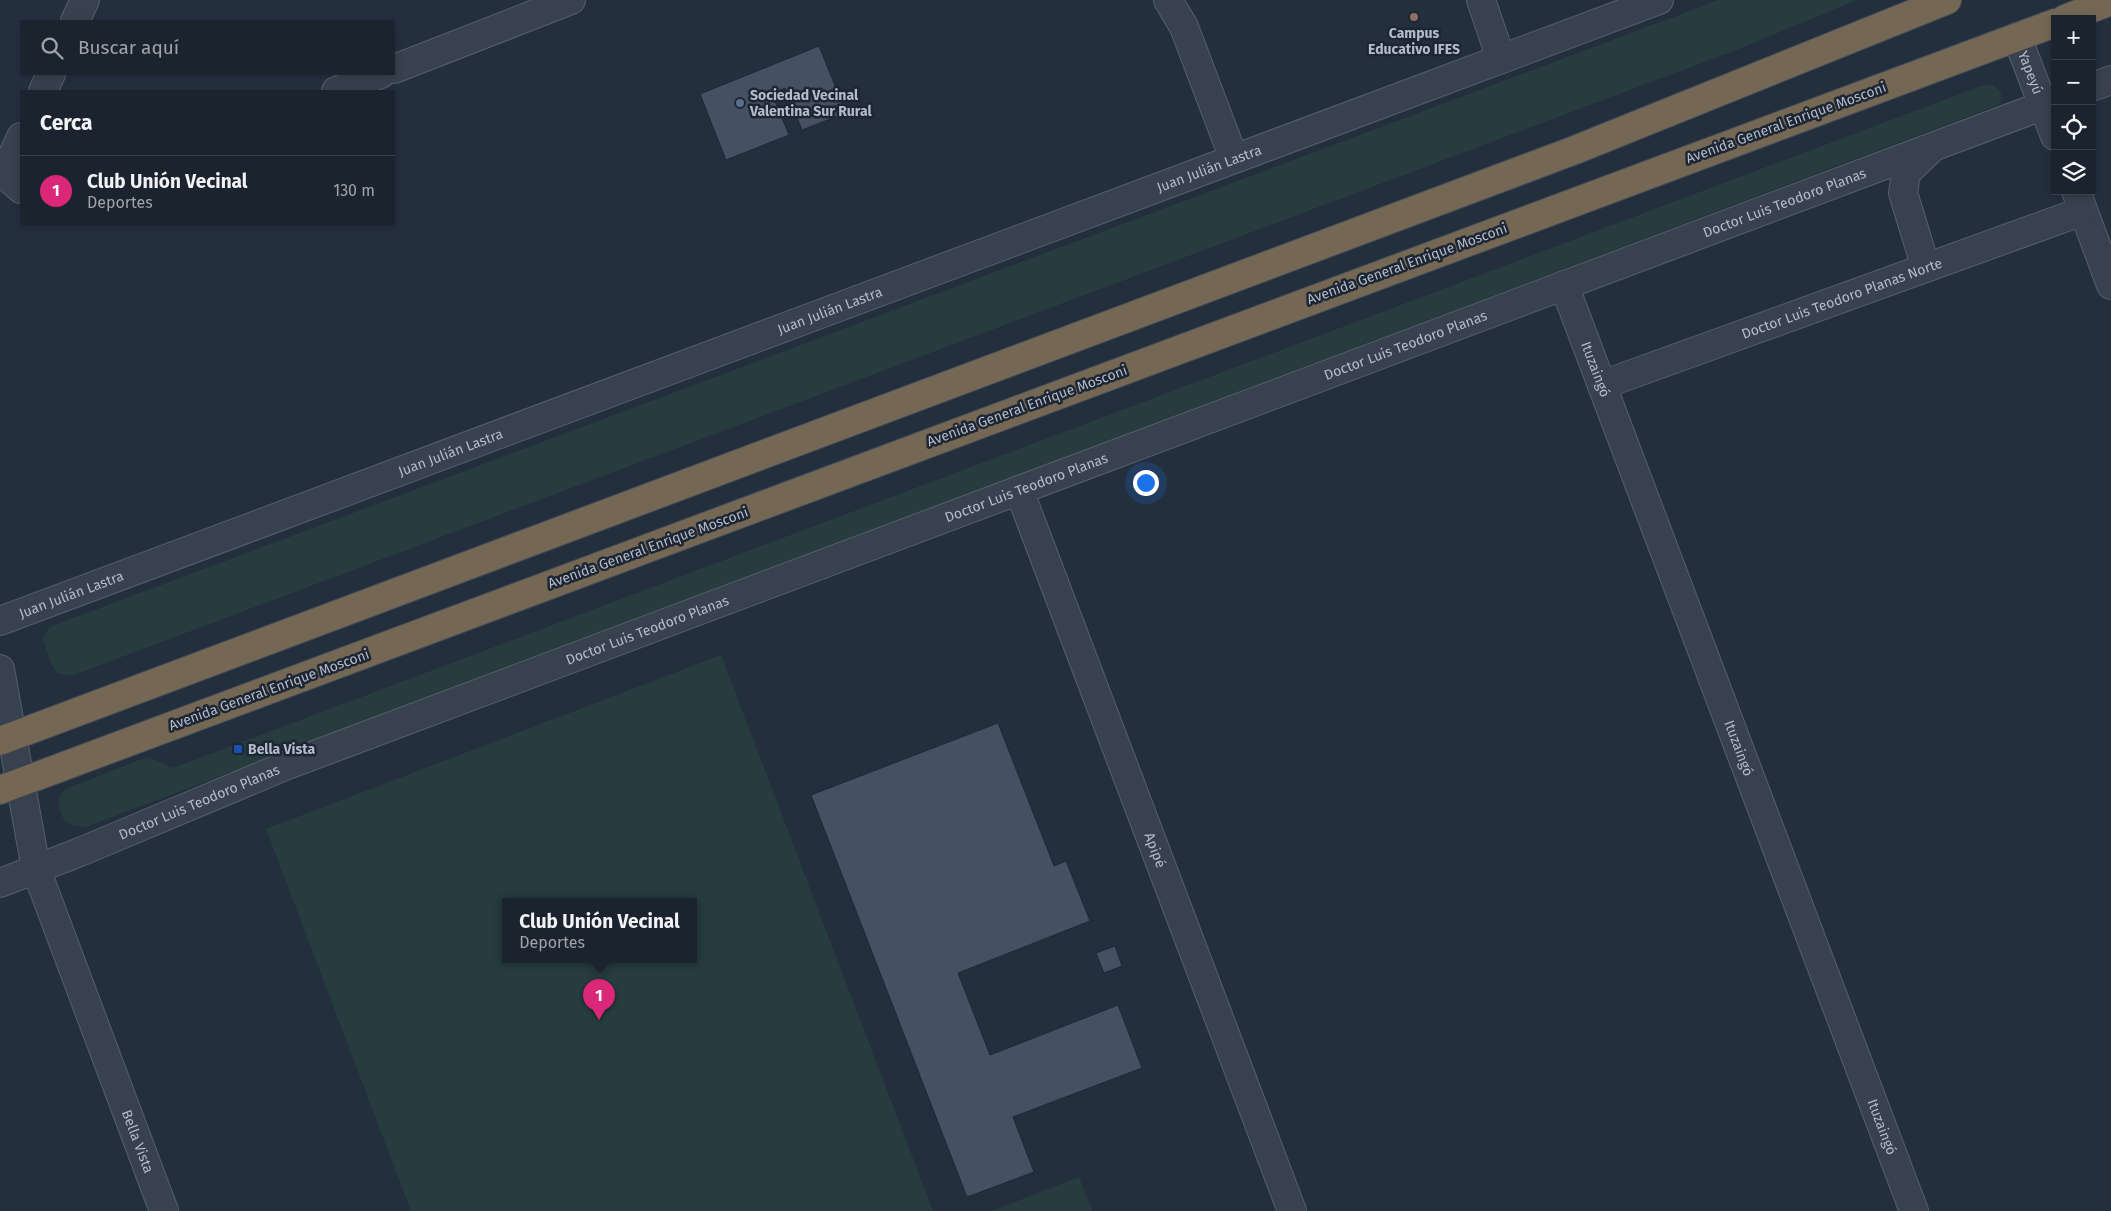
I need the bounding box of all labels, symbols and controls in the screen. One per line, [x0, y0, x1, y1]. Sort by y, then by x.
marker: Campus Educativo IFES [1408, 11, 1420, 23]
map controls [2051, 15, 2096, 195]
button: + [2051, 15, 2096, 60]
search box [20, 20, 395, 75]
place label: Campus Educativo IFES [1368, 25, 1460, 58]
icon: search [38, 34, 66, 62]
text: Buscar aquí [78, 36, 179, 59]
street label: Yapeyú [2015, 48, 2047, 97]
button: − [2051, 60, 2096, 105]
street label: Avenida General Enrique Mosconi [1684, 79, 1888, 167]
place label: Sociedad Vecinal Valentina Sur Rural [749, 87, 873, 120]
marker: Sociedad Vecinal Valentina Sur Rural [734, 97, 746, 109]
button: locate [2051, 105, 2096, 150]
text: Cerca [40, 110, 92, 136]
street label: Juan Julián Lastra [1154, 141, 1264, 196]
button: layers [2051, 150, 2096, 195]
street label: Doctor Luis Teodoro Planas [1701, 164, 1869, 241]
text: Club Unión Vecinal [87, 170, 247, 193]
text: 1 [52, 181, 60, 200]
text: 130 m [333, 181, 375, 200]
text: Deportes [87, 193, 153, 212]
street label: Avenida General Enrique Mosconi [1305, 220, 1509, 308]
street label: Doctor Luis Teodoro Planas Norte [1739, 254, 1944, 342]
street label: Juan Julián Lastra [775, 283, 885, 338]
street label: Doctor Luis Teodoro Planas [1322, 307, 1490, 383]
street label: Ituzaingó [1578, 339, 1614, 399]
street label: Avenida General Enrique Mosconi [925, 362, 1129, 450]
street label: Juan Julián Lastra [396, 425, 505, 480]
street label: Doctor Luis Teodoro Planas [942, 449, 1111, 526]
your location [1133, 470, 1159, 496]
street label: Avenida General Enrique Mosconi [546, 504, 750, 592]
street label: Juan Julián Lastra [16, 567, 126, 622]
street label: Doctor Luis Teodoro Planas [563, 591, 732, 668]
street label: Avenida General Enrique Mosconi [167, 646, 371, 734]
street label: Ituzaingó [1721, 718, 1757, 778]
place label: Bella Vista [248, 741, 316, 758]
marker: Bella Vista [232, 743, 244, 755]
street label: Doctor Luis Teodoro Planas [116, 761, 283, 843]
street label: Apipé [1141, 830, 1170, 870]
popup [502, 898, 697, 963]
text: Club Unión Vecinal [519, 910, 680, 933]
text: Deportes [519, 933, 585, 952]
pin: 1 [583, 979, 615, 1020]
street label: Ituzaingó [1864, 1097, 1900, 1157]
street label: Bella Vista [118, 1107, 158, 1175]

